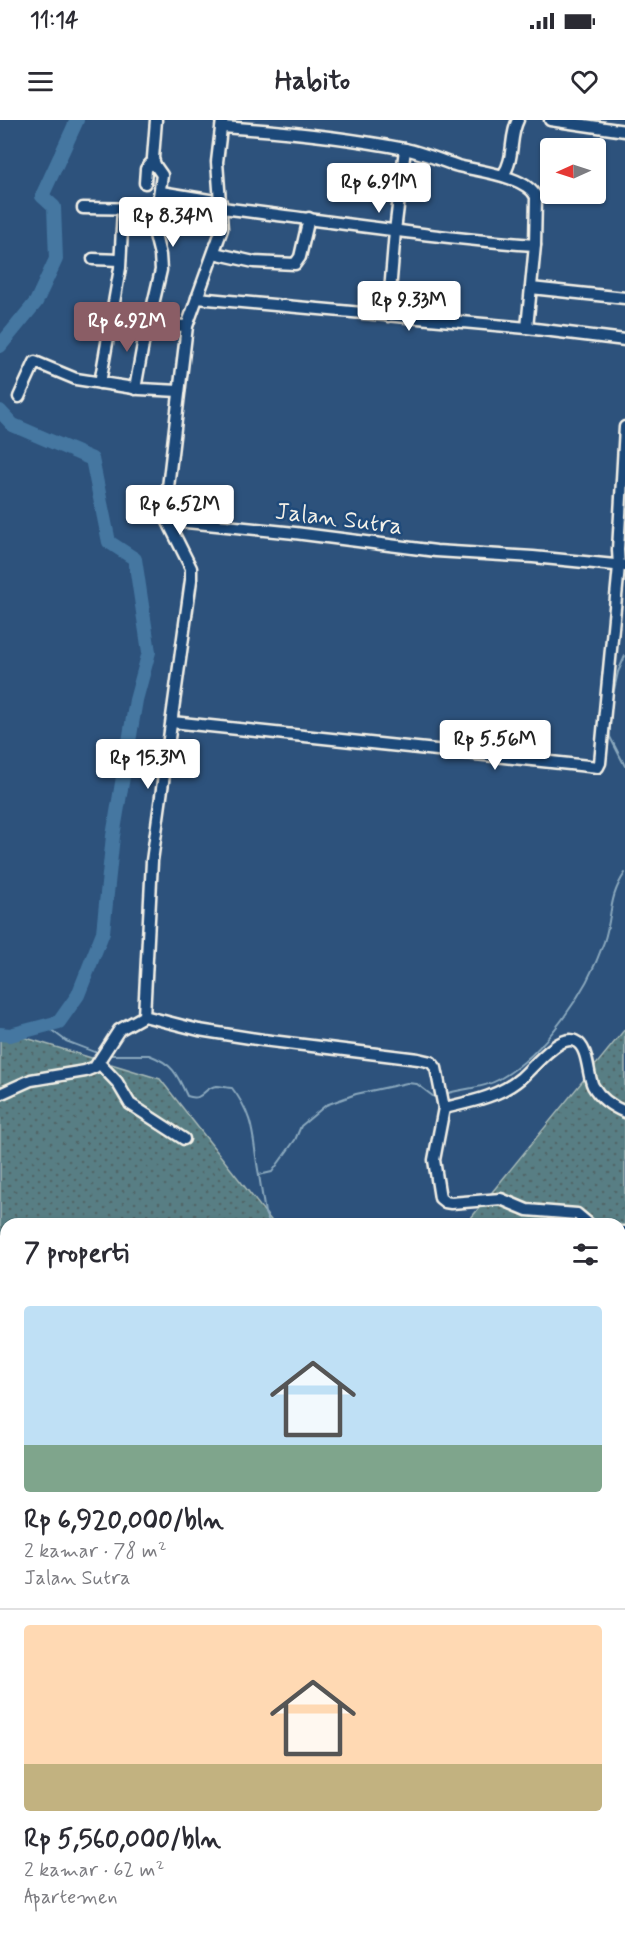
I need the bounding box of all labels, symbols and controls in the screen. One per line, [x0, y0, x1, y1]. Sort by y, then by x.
text: 11:14 [30, 7, 78, 35]
text: Habito [275, 64, 350, 99]
icon: menu [24, 65, 57, 98]
icon: heart [568, 65, 601, 98]
north arrow [540, 138, 606, 204]
map controls [540, 138, 606, 204]
pin: Rp 6.91M [317, 163, 441, 214]
text: Rp 6.91M [341, 169, 417, 196]
pin: Rp 8.34M [111, 197, 235, 248]
text: Rp 8.34M [133, 203, 213, 230]
pin: Rp 9.33M [347, 281, 471, 332]
text: Rp 9.33M [372, 287, 446, 314]
pin: Rp 6.92M [65, 302, 189, 353]
text: Rp 6.92M [88, 308, 166, 335]
pin: Rp 6.52M [118, 485, 242, 536]
text: Rp 6.52M [140, 491, 220, 518]
street label: Jalan Sutra [273, 496, 404, 543]
pin: Rp 5.56M [433, 720, 557, 771]
text: Rp 5.56M [454, 726, 536, 753]
pin: Rp 15.3M [86, 739, 210, 790]
text: Rp 15.3M [110, 745, 186, 772]
text: 7 properti [24, 1237, 129, 1271]
icon: filters [569, 1238, 602, 1271]
icon: home [259, 1345, 367, 1453]
text: Rp 6,920,000/bln [24, 1504, 224, 1538]
text: 2 kamar · 78 m² [24, 1538, 167, 1565]
text: Jalan Sutra [24, 1565, 131, 1592]
icon: home [259, 1664, 367, 1772]
text: Rp 5,560,000/bln [24, 1823, 221, 1857]
text: 2 kamar · 62 m² [24, 1857, 164, 1884]
text: Apartemen [24, 1884, 117, 1911]

